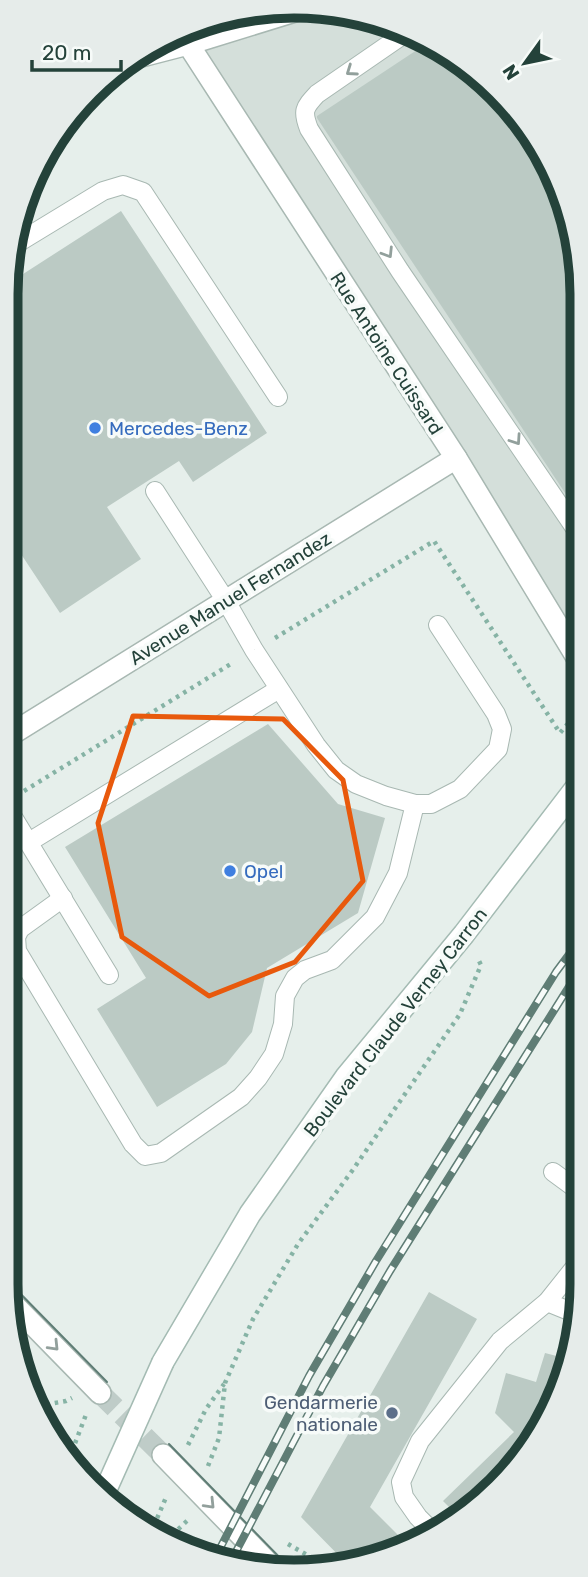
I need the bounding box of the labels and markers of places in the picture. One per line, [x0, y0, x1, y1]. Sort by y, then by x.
place label: Mercedes-Benz [109, 417, 248, 440]
marker: Mercedes-Benz [87, 420, 103, 436]
place label: Opel [244, 860, 283, 883]
marker: Opel [222, 863, 238, 879]
place label: Gendarmerie nationale [264, 1391, 378, 1436]
marker: Gendarmerie nationale [384, 1405, 400, 1421]

